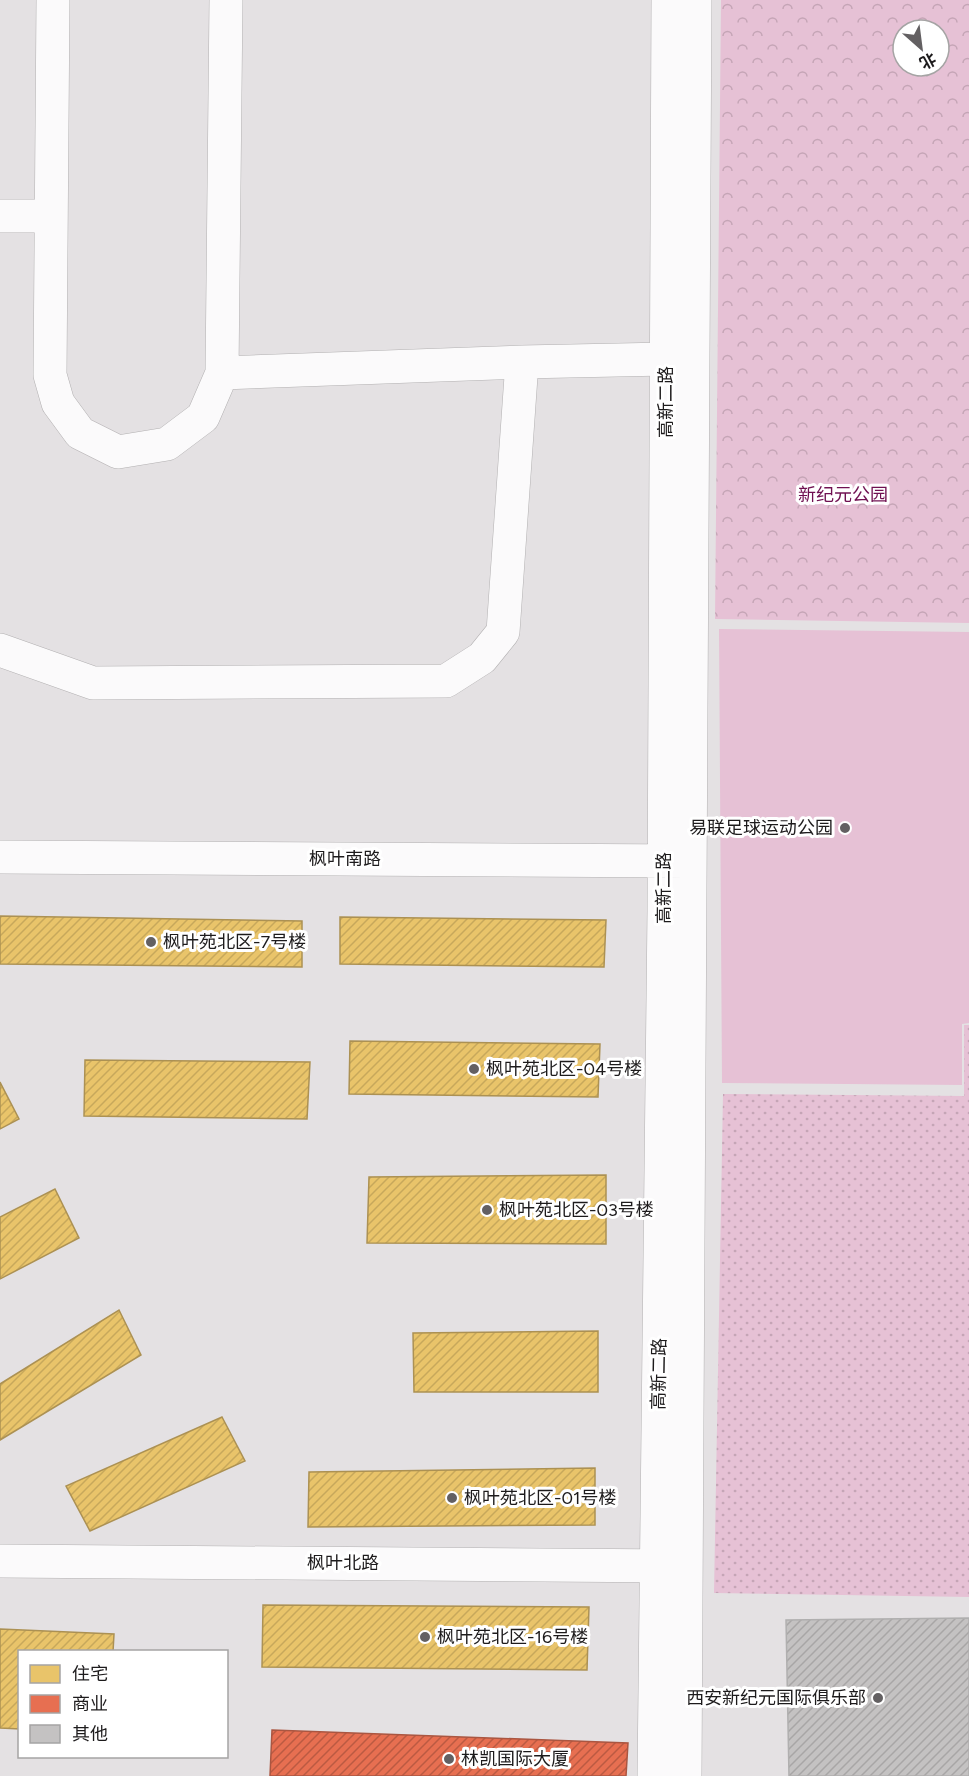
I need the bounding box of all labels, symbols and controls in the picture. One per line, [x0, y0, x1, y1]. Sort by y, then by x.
north arrow [891, 18, 951, 78]
text: 北 [916, 49, 939, 73]
street label: 高新二路 [655, 366, 677, 438]
park label: 新纪元公园 [798, 484, 888, 506]
place label: 易联足球运动公园 [689, 817, 833, 839]
marker: 易联足球运动公园 [838, 821, 852, 835]
street label: 枫叶南路 [309, 848, 381, 870]
street label: 高新二路 [653, 852, 675, 924]
place label: 枫叶苑北区-7号楼 [163, 931, 306, 953]
marker: 枫叶苑北区-7号楼 [144, 935, 158, 949]
place label: 枫叶苑北区-04号楼 [486, 1058, 642, 1080]
marker: 枫叶苑北区-04号楼 [467, 1062, 481, 1076]
place label: 枫叶苑北区-03号楼 [499, 1199, 654, 1221]
marker: 枫叶苑北区-03号楼 [480, 1203, 494, 1217]
street label: 高新二路 [647, 1338, 671, 1410]
place label: 枫叶苑北区-01号楼 [464, 1487, 616, 1509]
marker: 枫叶苑北区-01号楼 [445, 1491, 459, 1505]
street label: 枫叶北路 [307, 1552, 379, 1574]
place label: 枫叶苑北区-16号楼 [437, 1626, 588, 1648]
marker: 枫叶苑北区-16号楼 [418, 1630, 432, 1644]
legend [18, 1650, 228, 1758]
text: 住宅 [72, 1663, 108, 1685]
place label: 西安新纪元国际俱乐部 [686, 1687, 866, 1709]
marker: 西安新纪元国际俱乐部 [871, 1691, 885, 1705]
text: 商业 [72, 1693, 108, 1715]
text: 其他 [72, 1723, 108, 1745]
place label: 林凯国际大厦 [461, 1748, 569, 1770]
marker: 林凯国际大厦 [442, 1752, 456, 1766]

